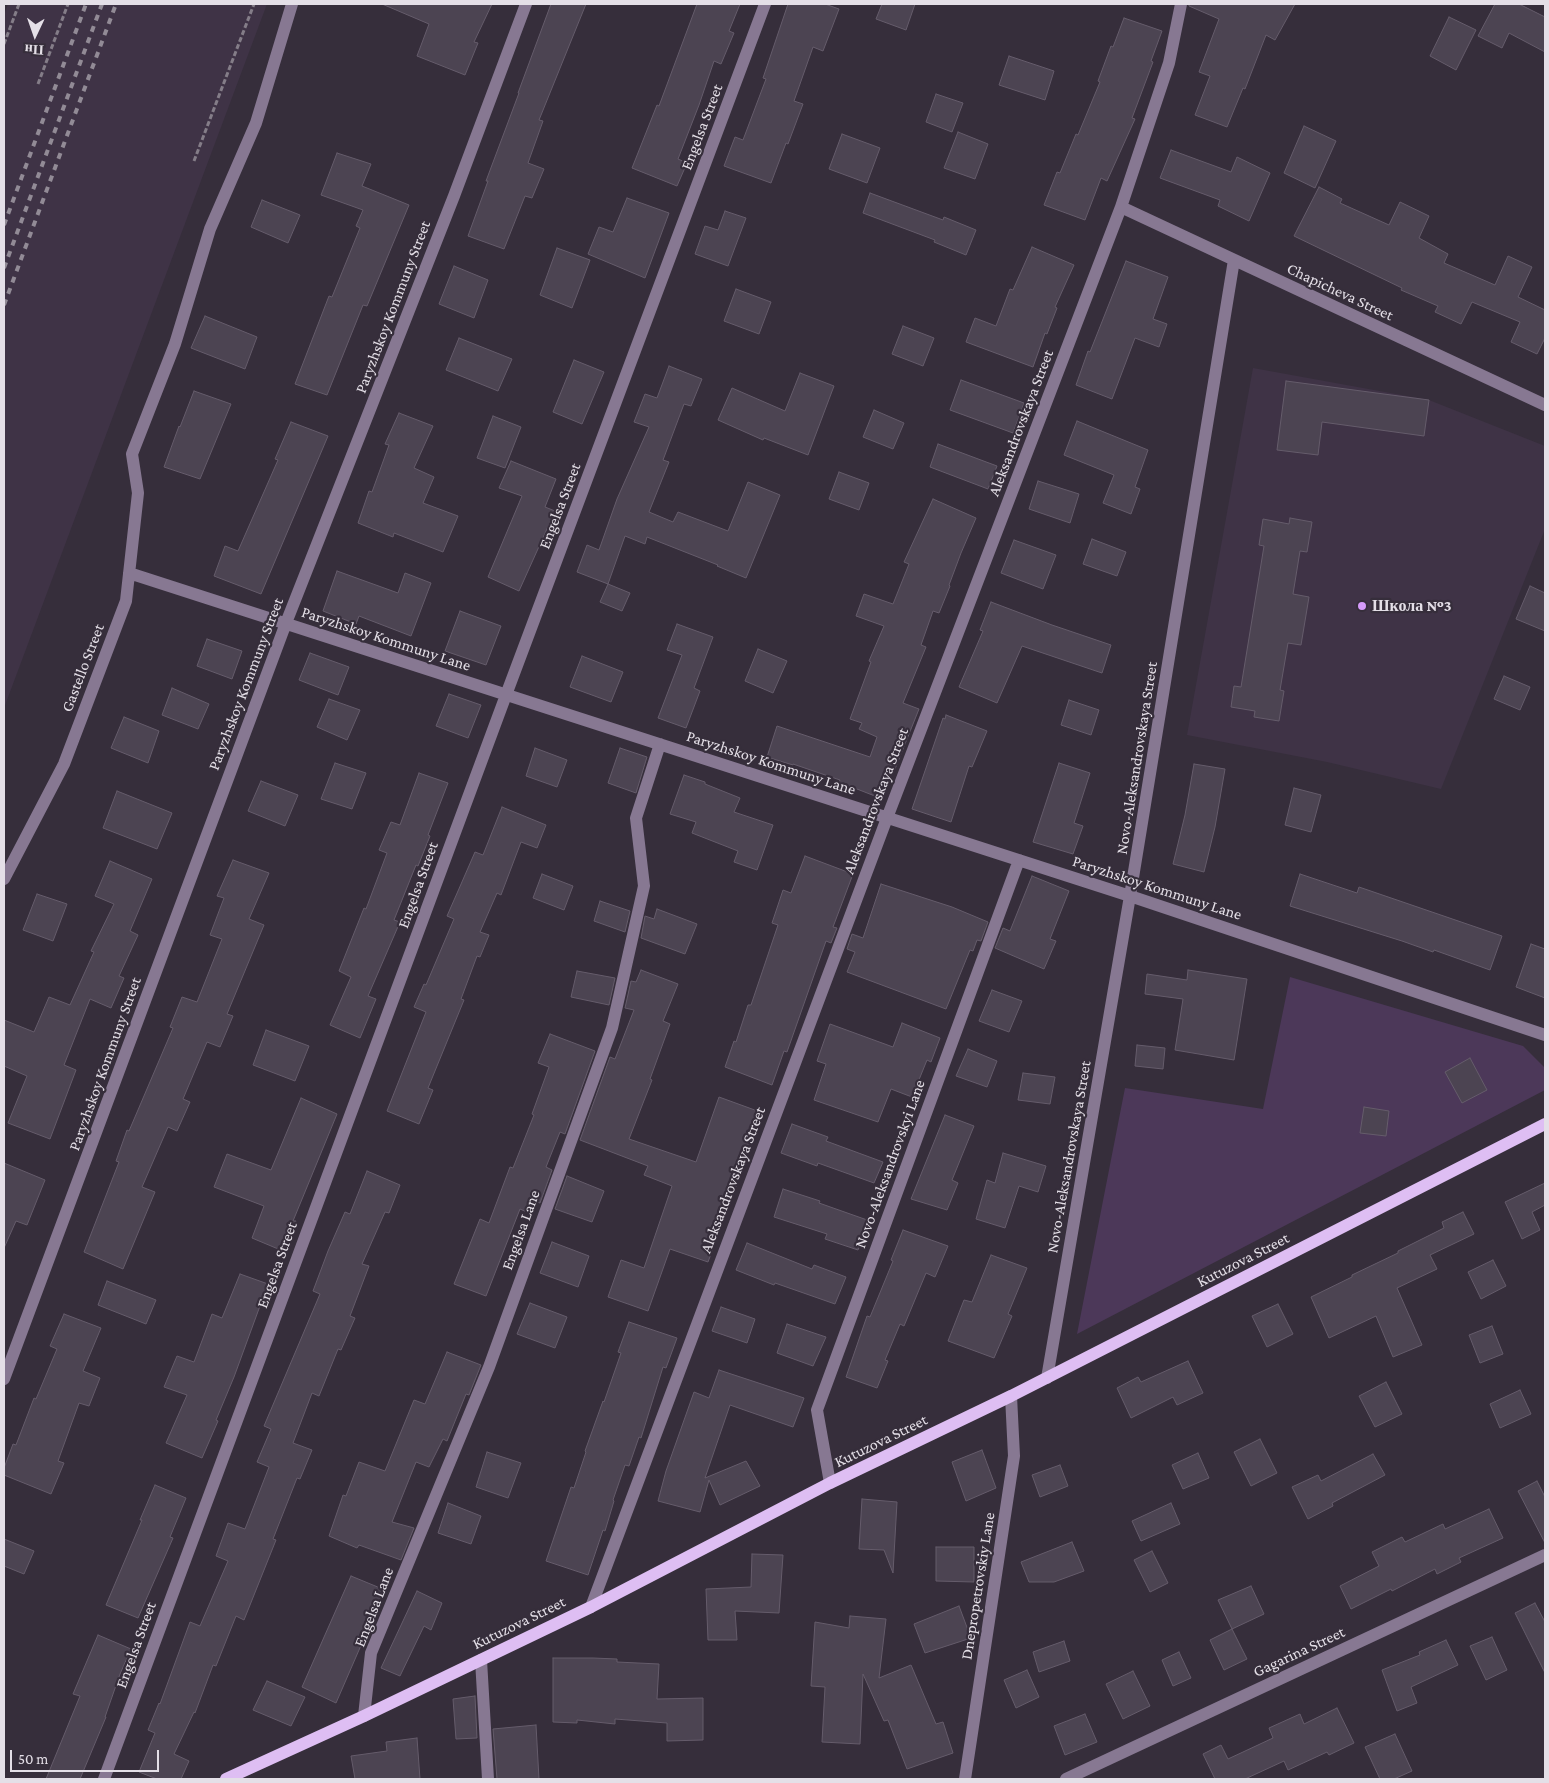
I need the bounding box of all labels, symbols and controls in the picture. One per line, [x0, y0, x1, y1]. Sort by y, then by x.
north arrow [10, 10, 60, 60]
text: Пн [24, 41, 44, 58]
street label: Engelsa Street [677, 81, 727, 173]
street label: Paryzhskoy Kommuny Street [351, 218, 435, 396]
street label: Chapicheva Street [1284, 259, 1396, 325]
street label: Aleksandrovskaya Street [984, 347, 1058, 499]
street label: Engelsa Street [535, 460, 585, 552]
street label: Paryzhskoy Kommuny Street [204, 595, 288, 773]
place label: Школа №3 [1372, 596, 1451, 616]
marker: Школа №3 [1356, 600, 1368, 612]
street label: Paryzhskoy Kommuny Lane [299, 603, 473, 675]
street label: Gastello Street [57, 621, 109, 715]
street label: Novo-Aleksandrovskaya Street [1112, 660, 1162, 856]
street label: Aleksandrovskaya Street [839, 725, 913, 877]
street label: Paryzhskoy Kommuny Lane [684, 727, 858, 799]
street label: Engelsa Street [394, 839, 442, 931]
street label: Paryzhskoy Kommuny Lane [1070, 852, 1244, 924]
street label: Paryzhskoy Kommuny Street [65, 975, 145, 1153]
street label: Novo-Aleksandrovskaya Street [1043, 1059, 1095, 1255]
street label: Novo-Aleksandrovskyi Lane [851, 1077, 929, 1251]
street label: Aleksandrovskaya Street [696, 1104, 770, 1256]
street label: Engelsa Lane [498, 1187, 544, 1273]
street label: Engelsa Street [253, 1219, 301, 1311]
street label: Kutuzova Street [1194, 1229, 1292, 1291]
street label: Kutuzova Street [831, 1410, 931, 1472]
street label: Dnepropetrovskiy Lane [957, 1511, 999, 1661]
street label: Engelsa Lane [350, 1564, 398, 1650]
street label: Kutuzova Street [469, 1592, 569, 1654]
street label: Engelsa Street [112, 1599, 160, 1691]
street label: Gagarina Street [1250, 1622, 1348, 1682]
scale bar [12, 1740, 161, 1772]
text: 50 m [18, 1751, 48, 1767]

